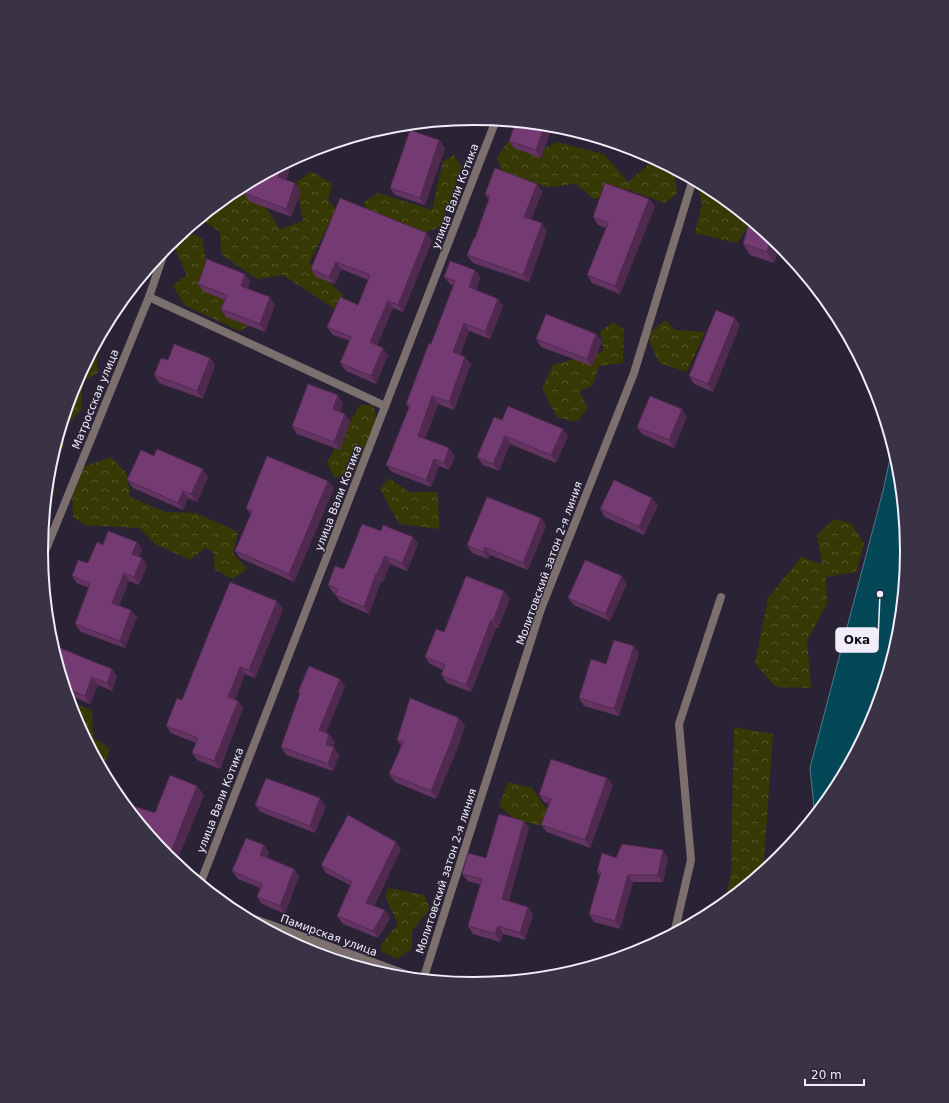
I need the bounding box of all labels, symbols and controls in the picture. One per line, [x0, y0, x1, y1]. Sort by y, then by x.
street label: улица Вали Котика [429, 142, 482, 251]
street label: Матросская улица [69, 347, 122, 451]
street label: улица Вали Котика [312, 444, 365, 553]
street label: Молитовский затон 2-я линия [514, 480, 585, 647]
callout: Ока [836, 628, 878, 652]
text: Ока [844, 633, 870, 647]
street label: улица Вали Котика [194, 746, 247, 855]
street label: Молитовский затон 2-я линия [414, 787, 479, 956]
street label: Памирская улица [279, 912, 379, 959]
scale bar [805, 1061, 864, 1087]
text: 20 m [811, 1068, 842, 1082]

